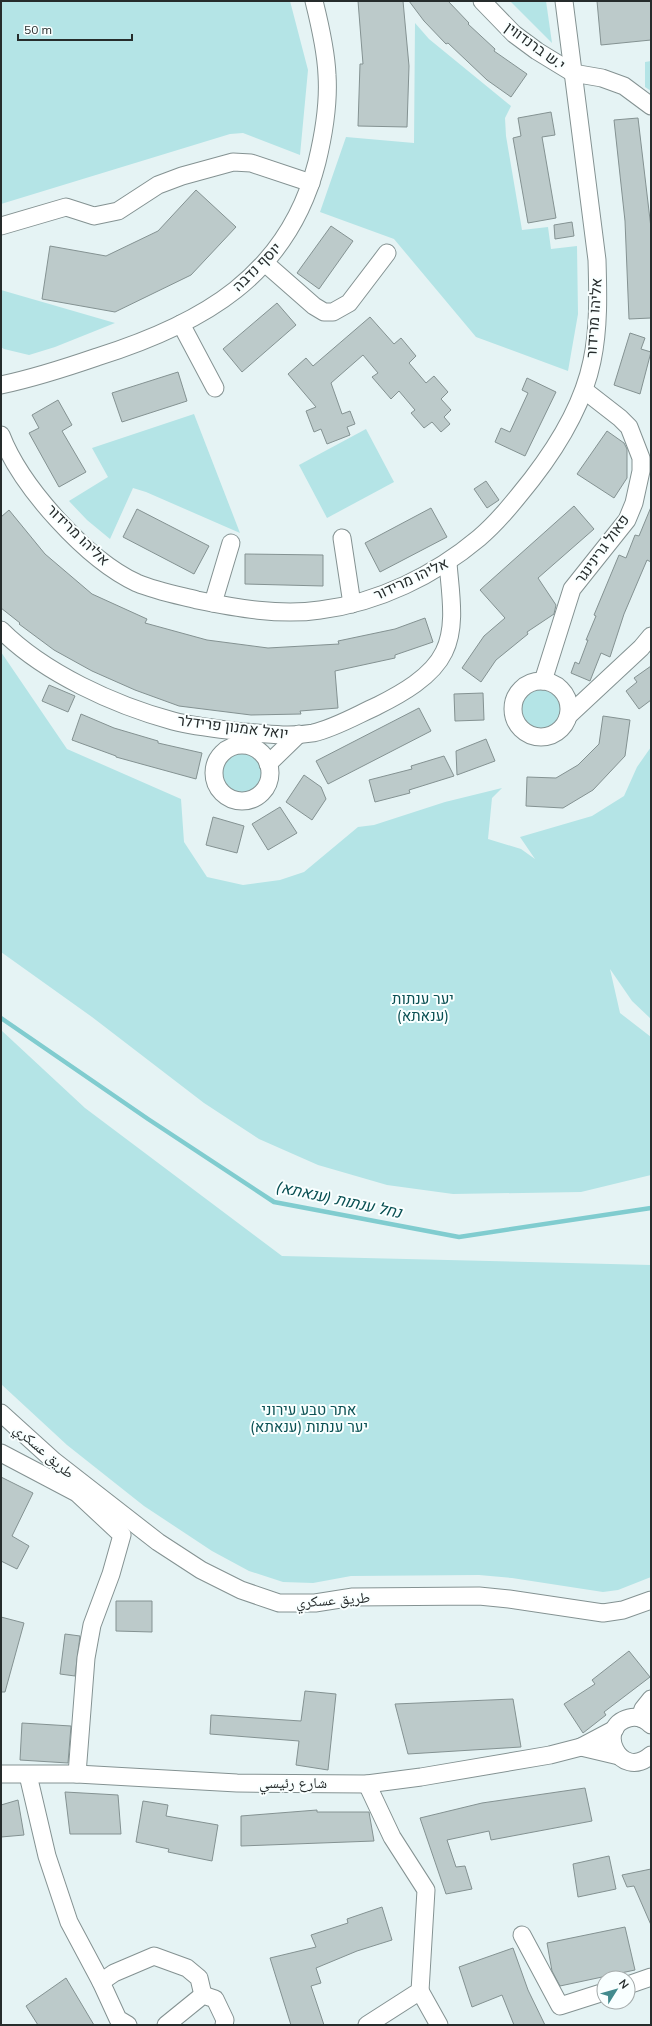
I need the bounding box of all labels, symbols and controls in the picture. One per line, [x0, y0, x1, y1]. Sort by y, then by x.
scale bar [18, 16, 132, 42]
street label: י.ש ברנדווין [501, 17, 569, 74]
text: 50 m [24, 22, 52, 37]
street label: יוסף נדבה [228, 238, 285, 295]
street label: אליהו מרידור [581, 277, 606, 359]
street label: אליהו מרידור [43, 500, 114, 569]
street label: פאול גרינינגר [570, 510, 633, 587]
street label: אליהו מרידור [371, 553, 451, 604]
street label: יואל אמנון פרידלר [177, 710, 290, 743]
park label: יער ענתות (ענאתא) [392, 989, 454, 1025]
water label: נחל ענתות (ענאתא) [275, 1176, 405, 1222]
park label: אתר טבע עירוני יער ענתות (ענאתא) [250, 1400, 368, 1436]
street label: طريق عسكري [8, 1419, 79, 1484]
street label: طريق عسكري [295, 1587, 371, 1614]
street label: شارع رئيسي [259, 1773, 327, 1795]
north arrow [596, 1970, 636, 2010]
text: N [616, 1976, 632, 1992]

